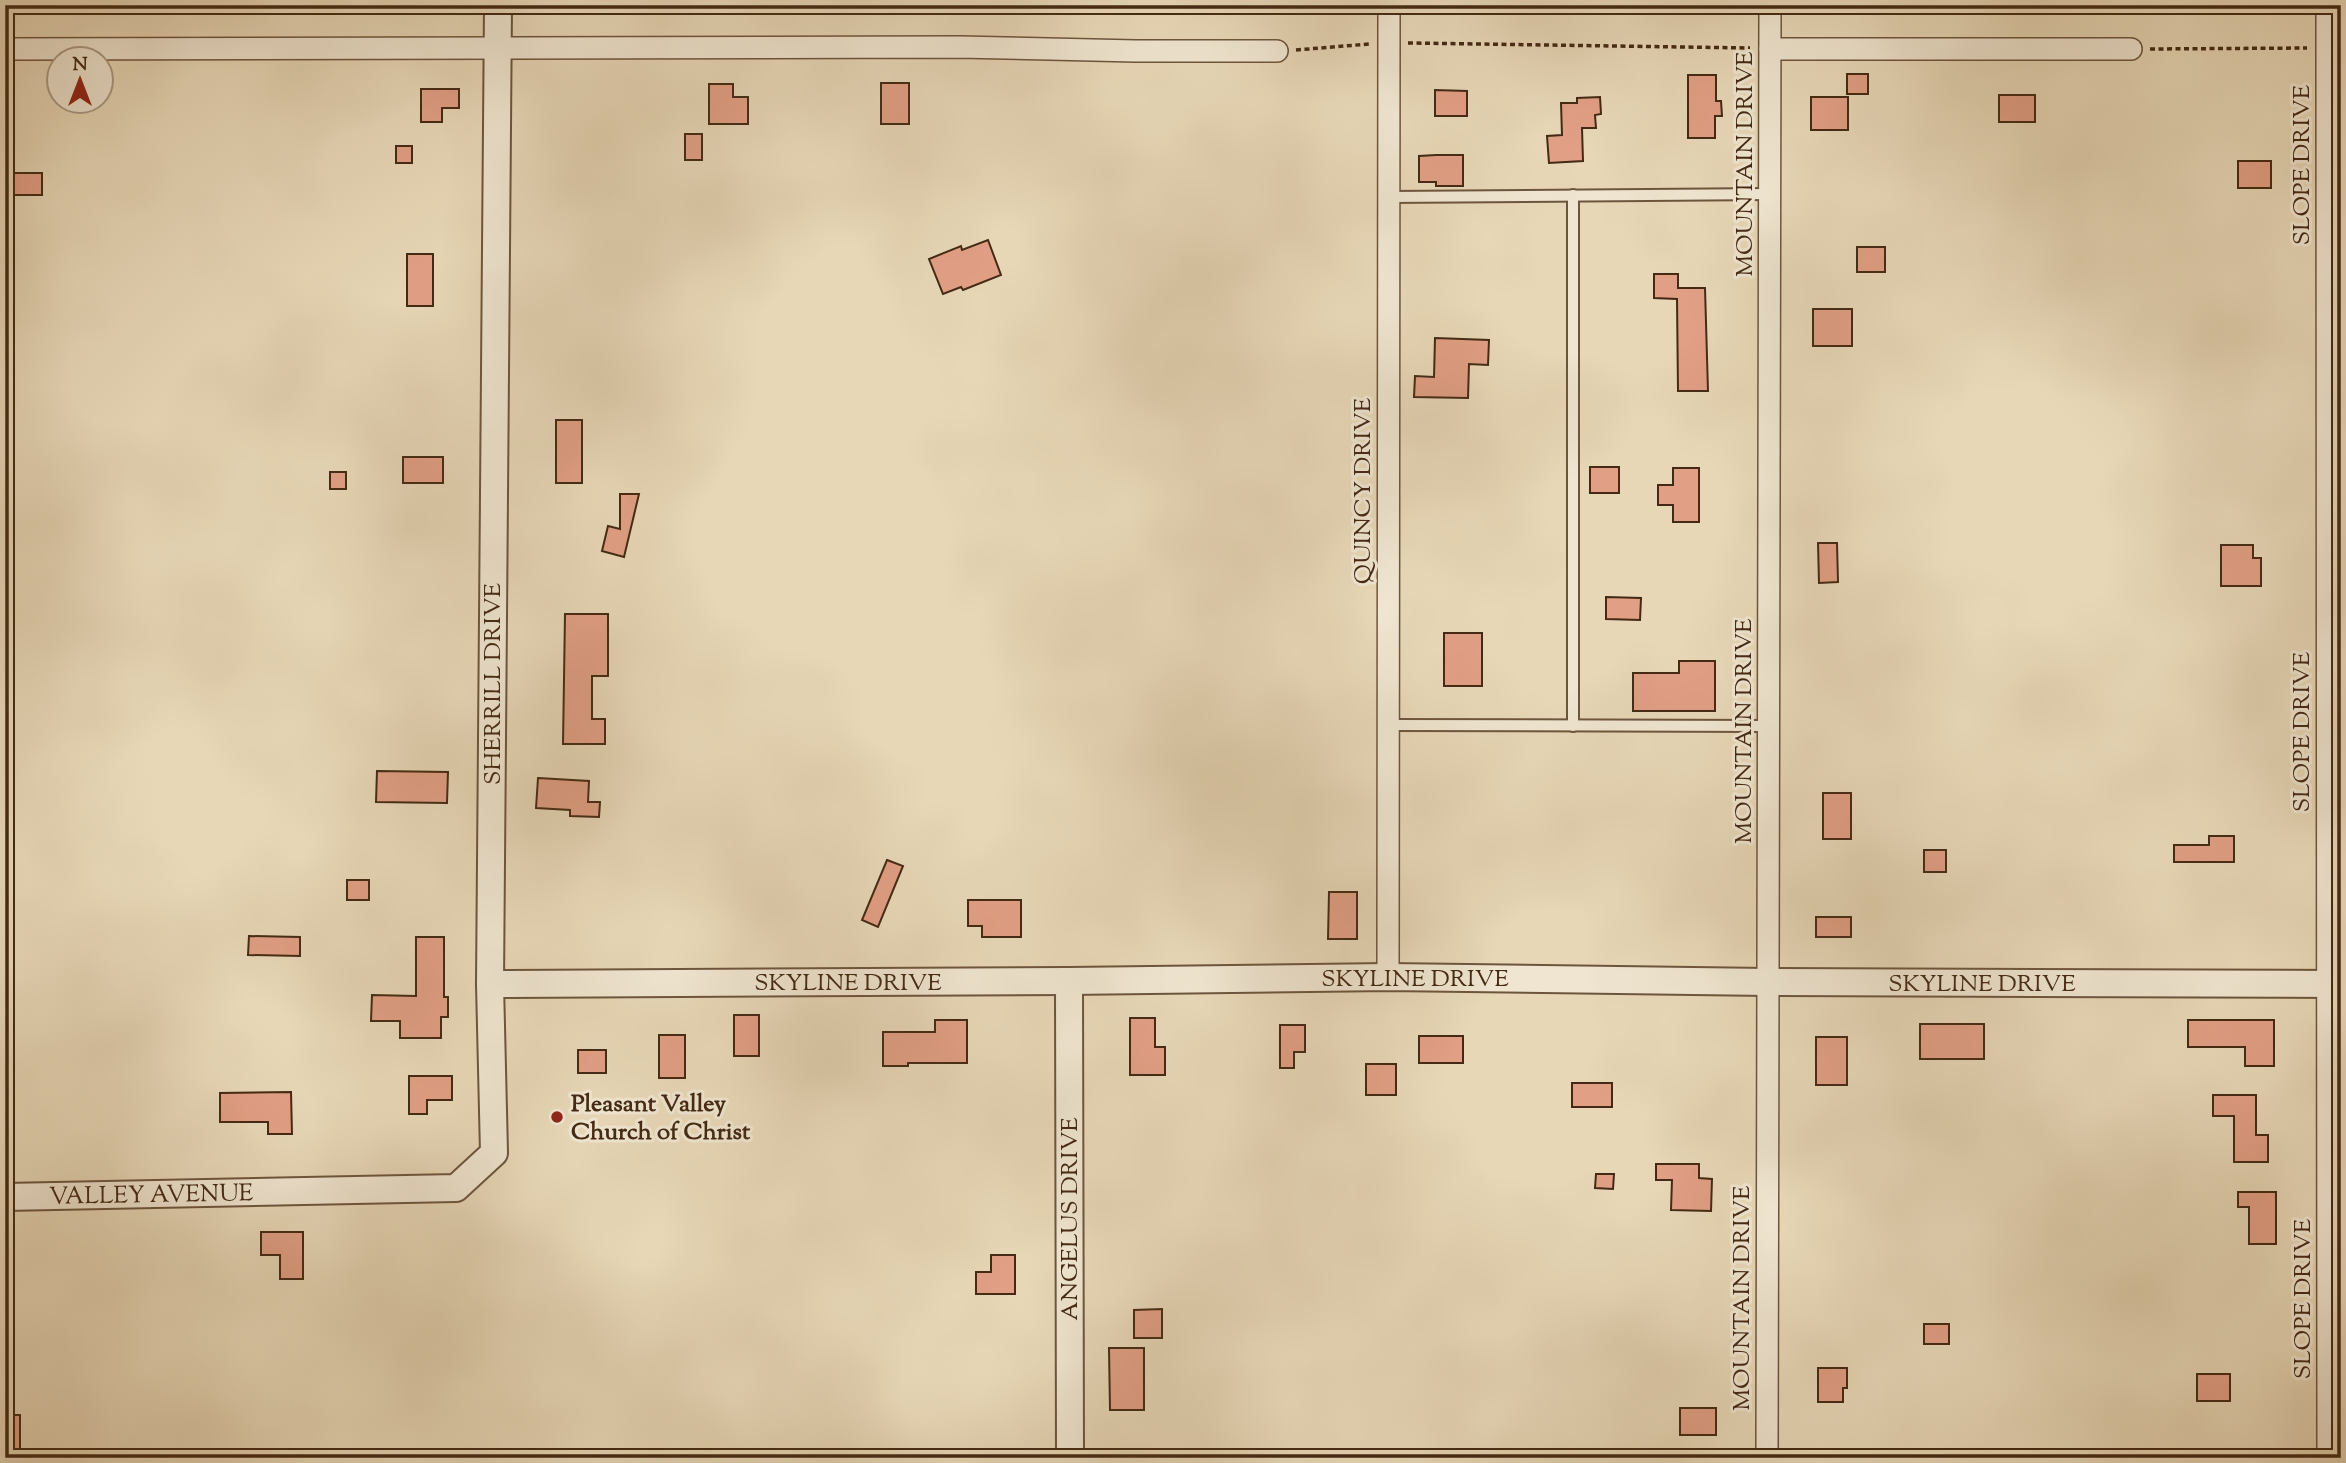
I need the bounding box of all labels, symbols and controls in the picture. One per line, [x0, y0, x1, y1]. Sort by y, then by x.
north arrow [46, 46, 116, 116]
street label: MOUNTAIN DRIVE [1729, 51, 1763, 277]
text: N [72, 52, 88, 79]
street label: SLOPE DRIVE [2286, 84, 2320, 245]
street label: QUINCY DRIVE [1347, 397, 1381, 584]
street label: SHERRILL DRIVE [477, 582, 511, 785]
street label: MOUNTAIN DRIVE [1728, 618, 1762, 844]
street label: SLOPE DRIVE [2286, 651, 2320, 812]
street label: SKYLINE DRIVE [1321, 963, 1509, 997]
street label: SKYLINE DRIVE [754, 967, 942, 1001]
street label: SKYLINE DRIVE [1888, 968, 2076, 1002]
place label: Pleasant Valley Church of Christ [571, 1088, 751, 1150]
marker: Pleasant Valley Church of Christ [549, 1109, 565, 1125]
street label: ANGELUS DRIVE [1054, 1117, 1088, 1321]
street label: VALLEY AVENUE [49, 1177, 254, 1215]
street label: MOUNTAIN DRIVE [1726, 1185, 1760, 1411]
street label: SLOPE DRIVE [2287, 1218, 2321, 1379]

